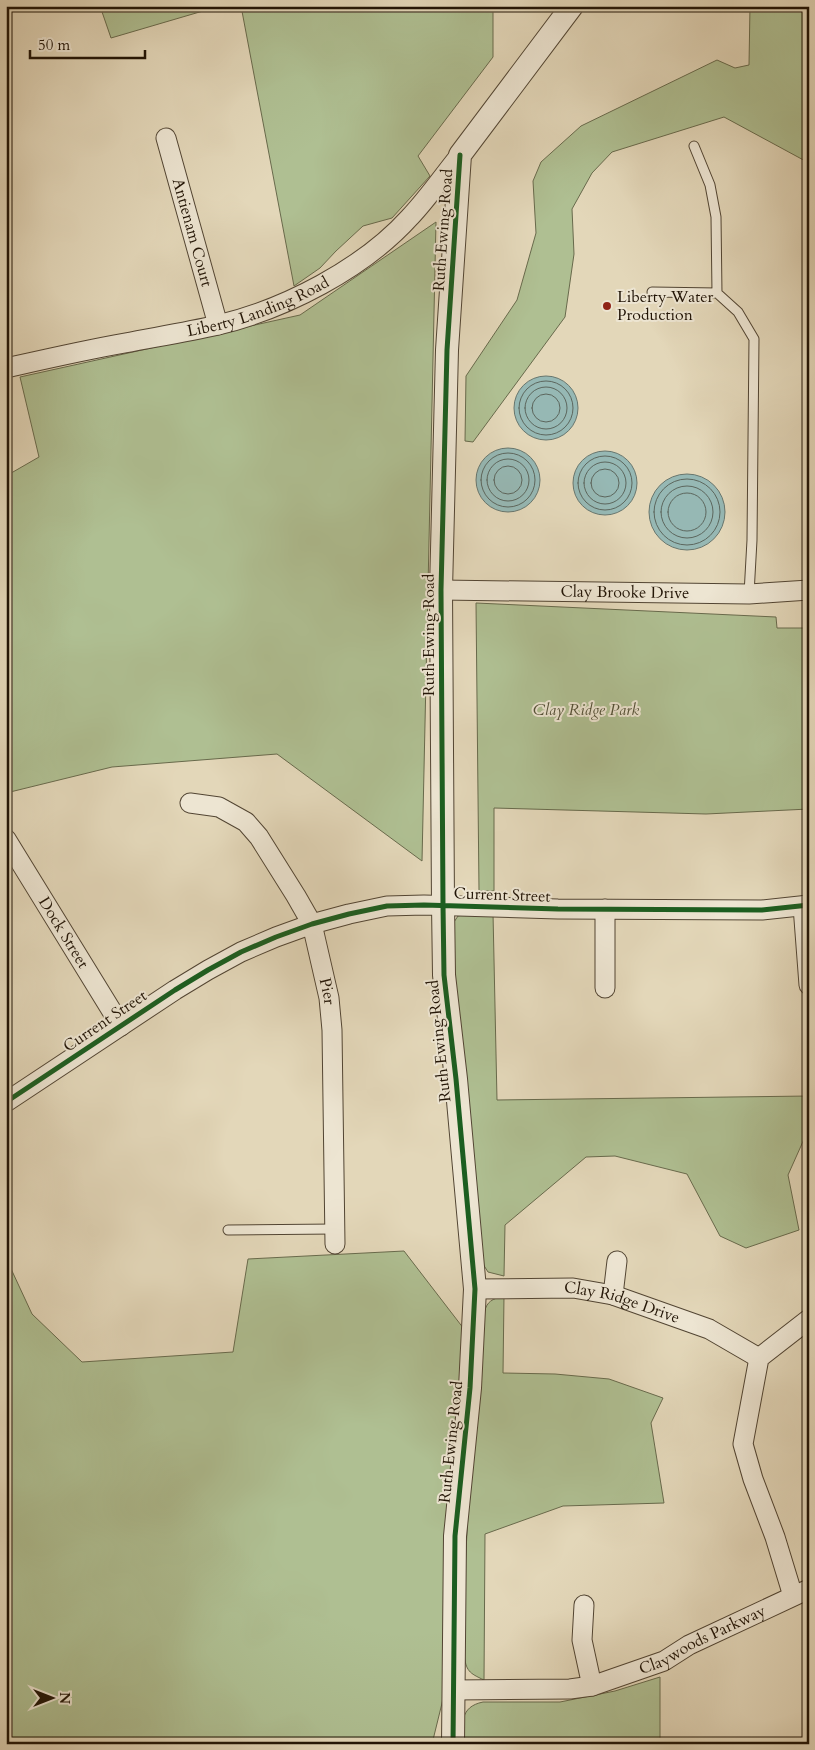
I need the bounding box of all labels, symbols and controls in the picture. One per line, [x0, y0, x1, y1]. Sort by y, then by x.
scale bar [30, 28, 145, 60]
text: 50 m [38, 35, 70, 55]
street label: Ruth Ewing Road [428, 168, 458, 292]
street label: Antienam Court [167, 176, 218, 289]
street label: Liberty Landing Road [185, 271, 334, 342]
place label: Liberty Water Production [617, 286, 714, 326]
marker: Liberty Water Production [601, 300, 613, 312]
street label: Ruth Ewing Road [418, 573, 440, 696]
street label: Clay Brooke Drive [560, 581, 690, 604]
park label: Clay Ridge Park [533, 699, 639, 721]
street label: Current Street [453, 882, 551, 908]
street label: Dock Street [33, 893, 94, 973]
street label: Pier [314, 976, 341, 1006]
street label: Ruth Ewing Road [422, 978, 456, 1103]
street label: Current Street [59, 985, 151, 1057]
street label: Clay Ridge Drive [564, 1277, 683, 1329]
street label: Ruth Ewing Road [434, 1379, 468, 1504]
street label: Claywoods Parkway [636, 1600, 770, 1680]
north arrow [28, 1672, 78, 1722]
text: N [55, 1692, 74, 1704]

